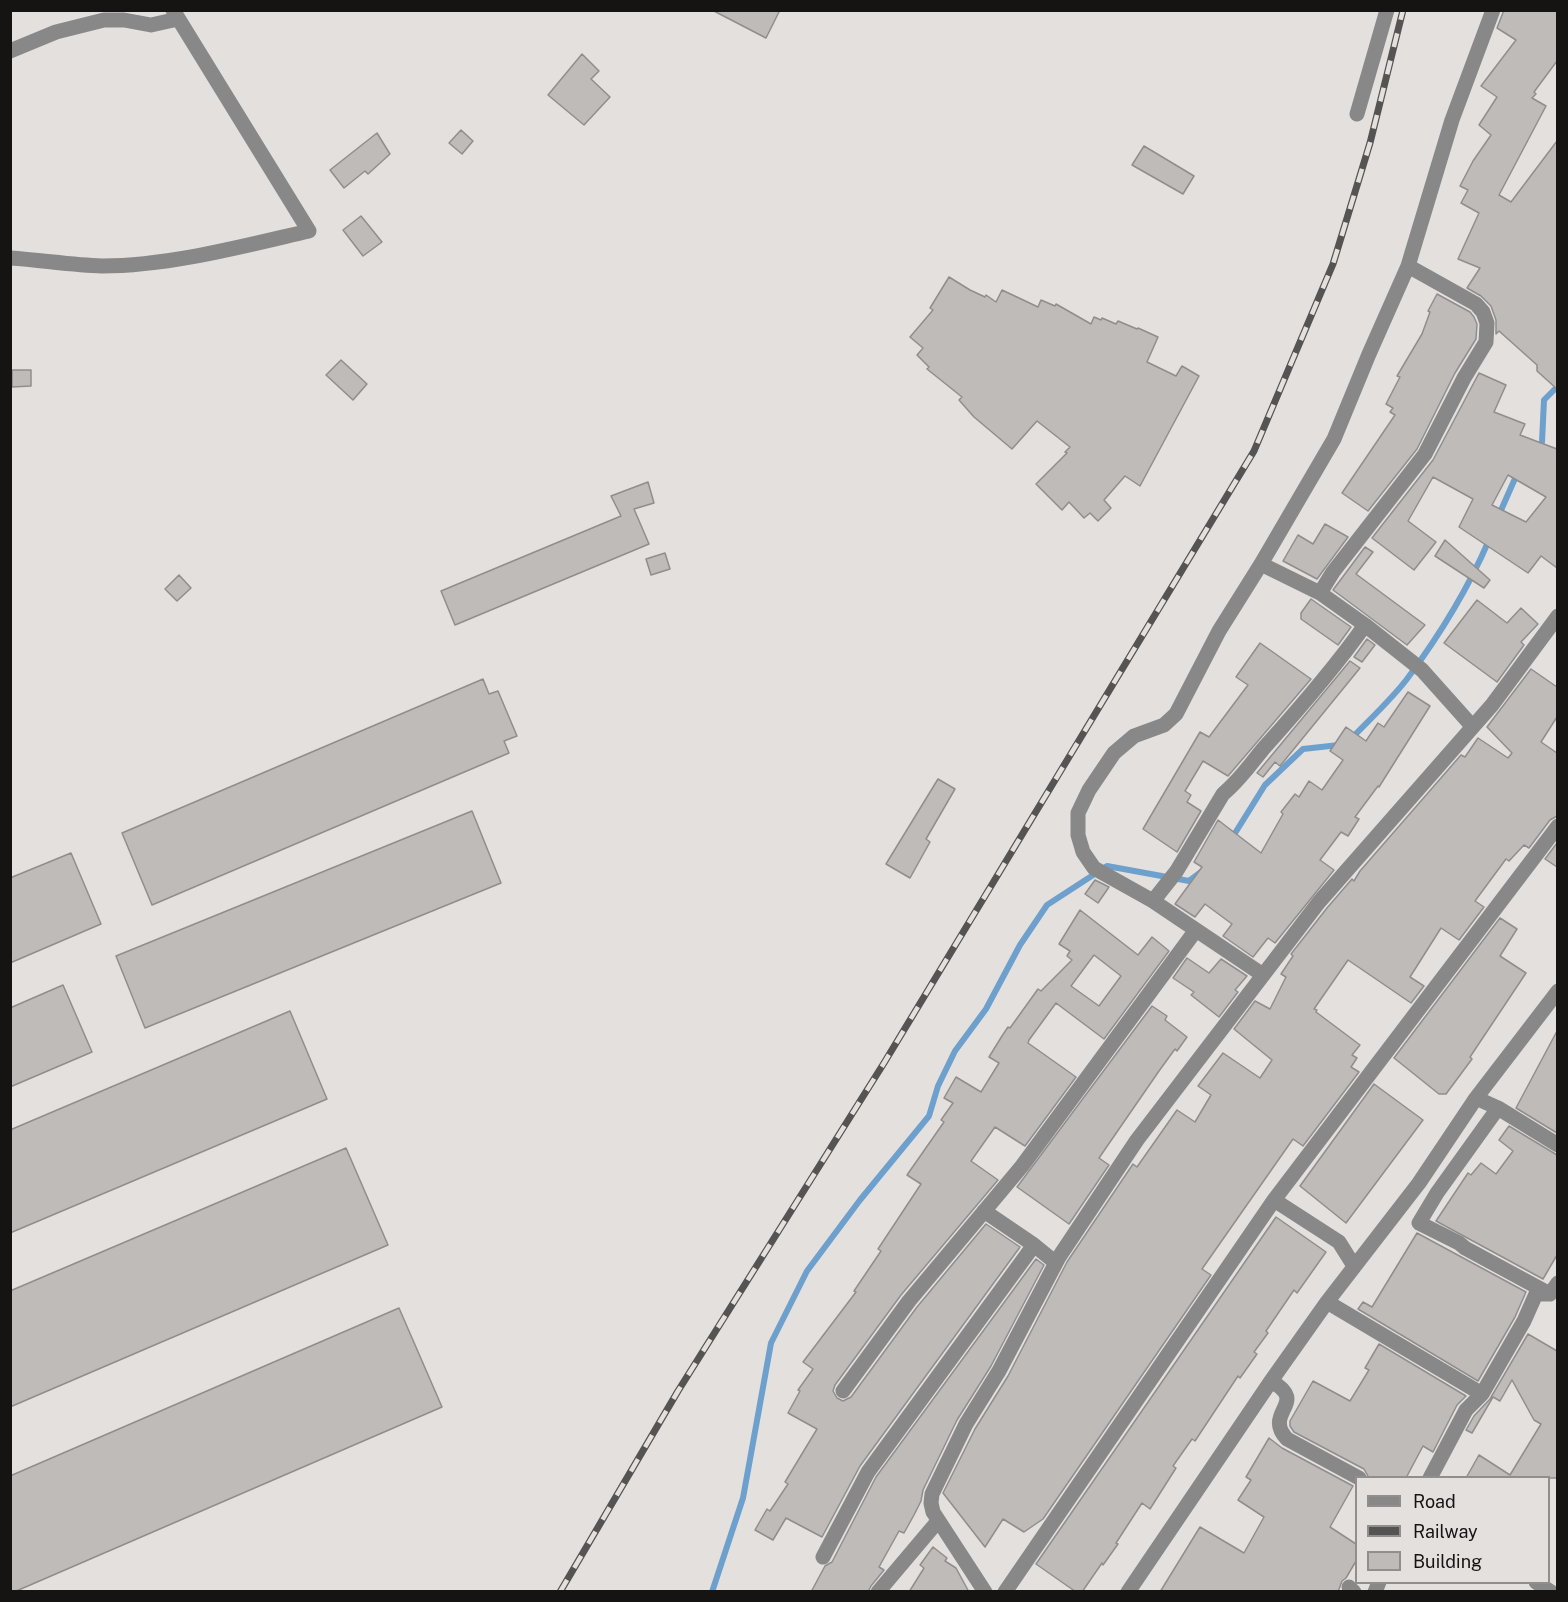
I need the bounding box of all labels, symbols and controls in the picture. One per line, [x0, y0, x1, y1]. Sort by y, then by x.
legend [1355, 1476, 1550, 1584]
text: Road [1413, 1491, 1456, 1512]
text: Railway [1413, 1521, 1478, 1542]
text: Building [1413, 1551, 1482, 1572]

